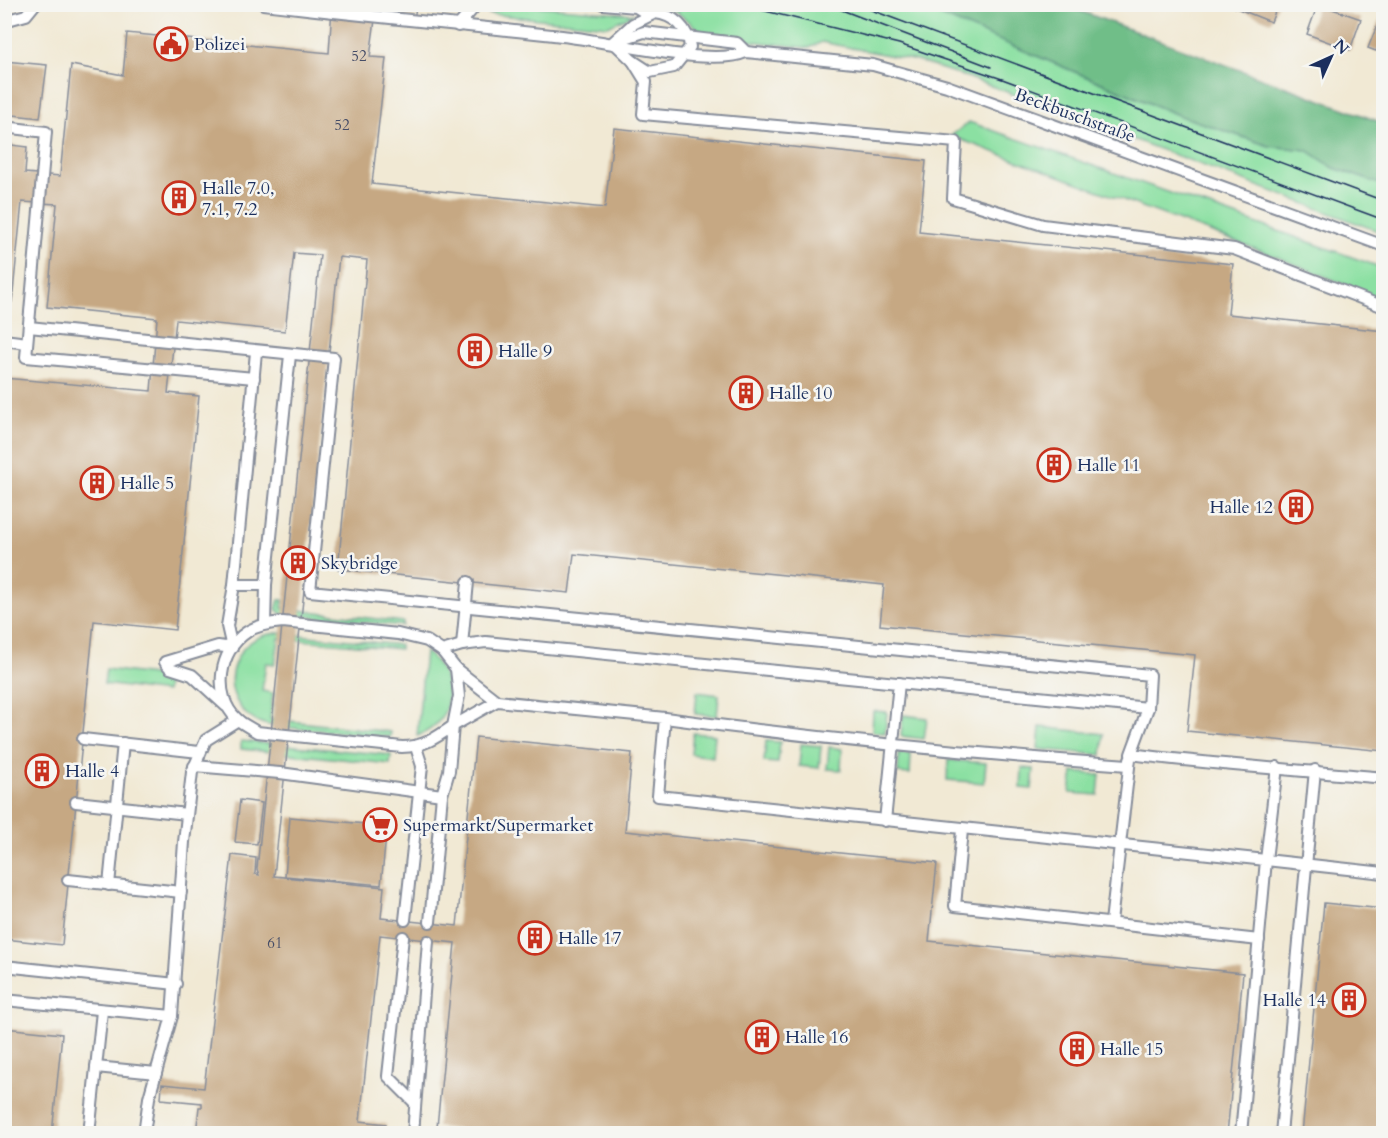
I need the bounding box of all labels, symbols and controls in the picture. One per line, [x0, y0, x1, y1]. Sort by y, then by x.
public building icon: Polizei [153, 26, 189, 62]
north arrow [1301, 27, 1361, 87]
place label: Polizei [194, 32, 245, 57]
text: N [1328, 34, 1354, 60]
house number: 52 [351, 46, 367, 66]
street label: Beckbuschstraße [1011, 82, 1139, 149]
house number: 52 [334, 115, 350, 135]
place label: Halle 7.0, 7.1, 7.2 [202, 176, 275, 222]
building icon: Halle 7.0, 7.1, 7.2 [161, 180, 197, 216]
building icon: Halle 9 [457, 333, 493, 369]
place label: Halle 9 [498, 339, 552, 364]
building icon: Halle 10 [728, 375, 764, 411]
place label: Halle 10 [769, 381, 832, 406]
building icon: Halle 11 [1036, 447, 1072, 483]
place label: Halle 11 [1077, 453, 1140, 478]
building icon: Halle 5 [79, 465, 115, 501]
place label: Halle 5 [120, 471, 174, 496]
building icon: Halle 12 [1278, 489, 1314, 525]
place label: Halle 12 [1210, 495, 1273, 520]
building icon: Skybridge [280, 545, 316, 581]
place label: Skybridge [321, 551, 398, 576]
building icon: Halle 4 [24, 753, 60, 789]
place label: Halle 4 [65, 759, 119, 784]
supermarket icon: Supermarkt/Supermarket [362, 807, 398, 843]
place label: Supermarkt/Supermarket [403, 813, 594, 838]
building icon: Halle 17 [517, 920, 553, 956]
place label: Halle 17 [558, 926, 621, 951]
house number: 61 [267, 933, 283, 953]
building icon: Halle 14 [1331, 982, 1367, 1018]
place label: Halle 14 [1263, 988, 1326, 1013]
building icon: Halle 16 [744, 1019, 780, 1055]
place label: Halle 16 [785, 1025, 848, 1050]
building icon: Halle 15 [1059, 1031, 1095, 1067]
place label: Halle 15 [1100, 1037, 1163, 1062]

